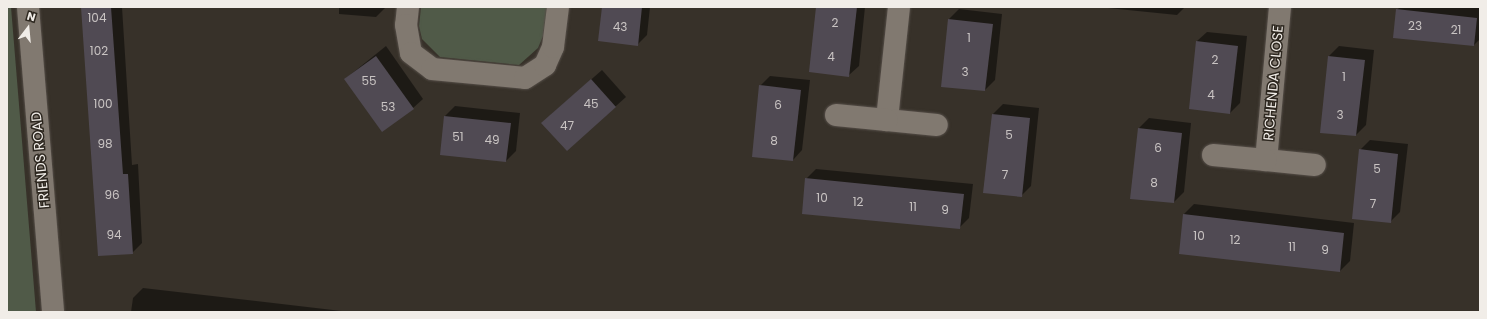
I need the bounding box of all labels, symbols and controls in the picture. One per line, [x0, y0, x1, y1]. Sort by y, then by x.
north arrow [8, 8, 48, 48]
text: N [25, 8, 37, 25]
house number: 104 [88, 11, 106, 25]
house number: 2 [832, 16, 838, 30]
house number: 23 [1408, 19, 1422, 33]
house number: 43 [613, 20, 627, 34]
house number: 21 [1451, 23, 1461, 37]
street label: RICHENDA CLOSE [1260, 25, 1286, 141]
house number: 1 [967, 31, 971, 45]
house number: 102 [90, 44, 108, 58]
house number: 4 [827, 50, 835, 64]
house number: 2 [1212, 53, 1218, 67]
house number: 3 [961, 65, 969, 79]
house number: 1 [1342, 70, 1346, 84]
house number: 55 [361, 74, 377, 88]
house number: 4 [1207, 88, 1215, 102]
house number: 100 [94, 97, 112, 111]
house number: 45 [583, 97, 599, 111]
house number: 6 [774, 98, 782, 112]
house number: 53 [381, 100, 395, 114]
house number: 3 [1336, 108, 1344, 122]
street label: FRIENDS ROAD [27, 111, 53, 209]
house number: 47 [560, 119, 574, 133]
house number: 5 [1005, 128, 1013, 142]
house number: 51 [452, 130, 464, 144]
house number: 49 [484, 133, 500, 147]
house number: 8 [770, 134, 778, 148]
house number: 98 [97, 137, 113, 151]
house number: 6 [1154, 141, 1162, 155]
house number: 5 [1373, 162, 1381, 176]
house number: 7 [1002, 168, 1008, 182]
house number: 8 [1150, 176, 1158, 190]
house number: 96 [104, 188, 120, 202]
house number: 10 [816, 191, 828, 205]
house number: 12 [853, 195, 863, 209]
house number: 7 [1370, 197, 1376, 211]
house number: 11 [909, 200, 917, 214]
house number: 9 [941, 203, 949, 217]
house number: 94 [106, 228, 122, 242]
house number: 10 [1193, 229, 1205, 243]
house number: 12 [1230, 233, 1240, 247]
house number: 11 [1288, 240, 1296, 254]
house number: 9 [1321, 243, 1329, 257]

